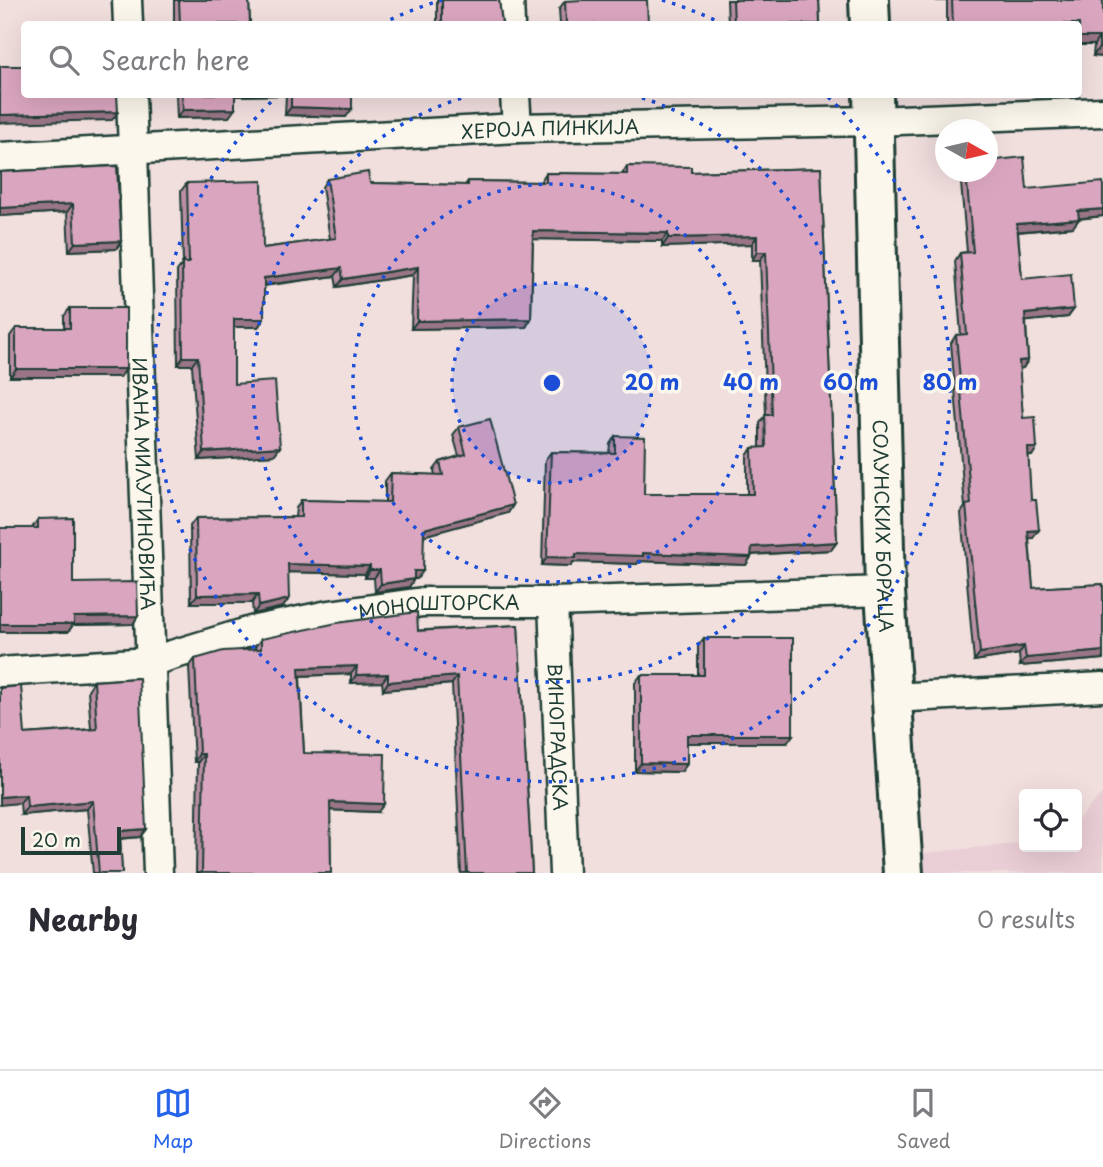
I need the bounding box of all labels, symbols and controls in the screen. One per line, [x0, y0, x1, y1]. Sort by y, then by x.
search box [21, 21, 1082, 98]
text: Search here [101, 40, 250, 79]
icon: search [45, 41, 83, 79]
street label: ХЕРОЈА ПИНКИЈА [460, 112, 640, 145]
north arrow [935, 119, 998, 182]
street label: ИВАНА МИЛУТИНОВИЋА [126, 357, 163, 611]
text: 20 m [625, 365, 679, 397]
text: 40 m [723, 365, 779, 397]
text: 60 m [823, 365, 879, 397]
text: 80 m [923, 365, 977, 397]
centre of rings [540, 371, 564, 395]
street label: СОЛУНСКИХ БОРАЦА [867, 419, 902, 633]
street label: МОНОШТОРСКА [356, 588, 520, 625]
street label: ВИНОГРАДСКА [541, 662, 575, 811]
map controls [1019, 789, 1082, 852]
button: locate [1019, 789, 1082, 852]
scale bar [21, 824, 121, 856]
text: 20 m [32, 825, 81, 853]
text: Nearby [28, 896, 138, 941]
text: 0 results [977, 901, 1075, 936]
tab: Map [153, 1084, 193, 1154]
tab: Directions [499, 1084, 591, 1154]
tab: Saved [896, 1084, 950, 1154]

